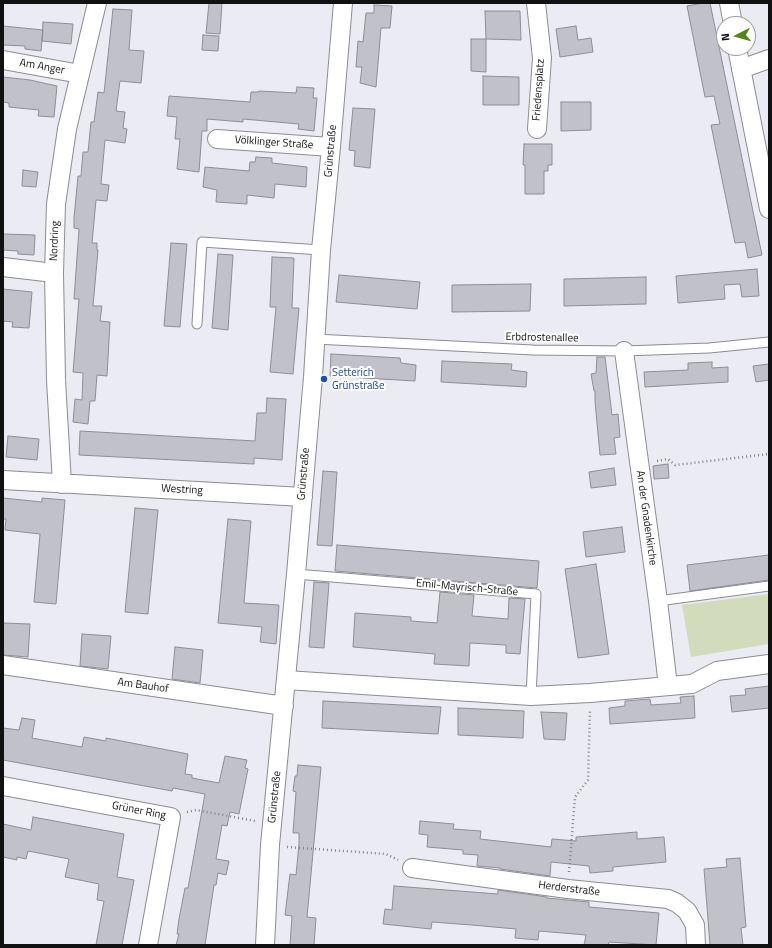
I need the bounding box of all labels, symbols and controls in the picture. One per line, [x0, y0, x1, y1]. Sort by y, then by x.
north arrow [716, 16, 756, 56]
text: N [717, 33, 733, 42]
street label: Am Anger [18, 57, 66, 77]
street label: Friedensplatz [530, 58, 548, 122]
street label: Grünstraße [322, 124, 340, 178]
street label: Völklinger Straße [234, 134, 314, 152]
street label: Nordring [48, 221, 62, 261]
street label: Erbdrostenallee [505, 331, 579, 345]
place label: Setterich Grünstraße [332, 366, 384, 392]
marker: Setterich Grünstraße [319, 374, 329, 384]
street label: Grünstraße [295, 447, 313, 501]
street label: An der Gnadenkirche [633, 470, 659, 566]
street label: Westring [161, 482, 203, 498]
street label: Emil-Mayrisch-Straße [415, 577, 519, 599]
street label: Am Bauhof [117, 676, 169, 696]
street label: Grünstraße [266, 770, 284, 824]
street label: Grüner Ring [111, 799, 167, 823]
street label: Herderstraße [537, 879, 601, 899]

